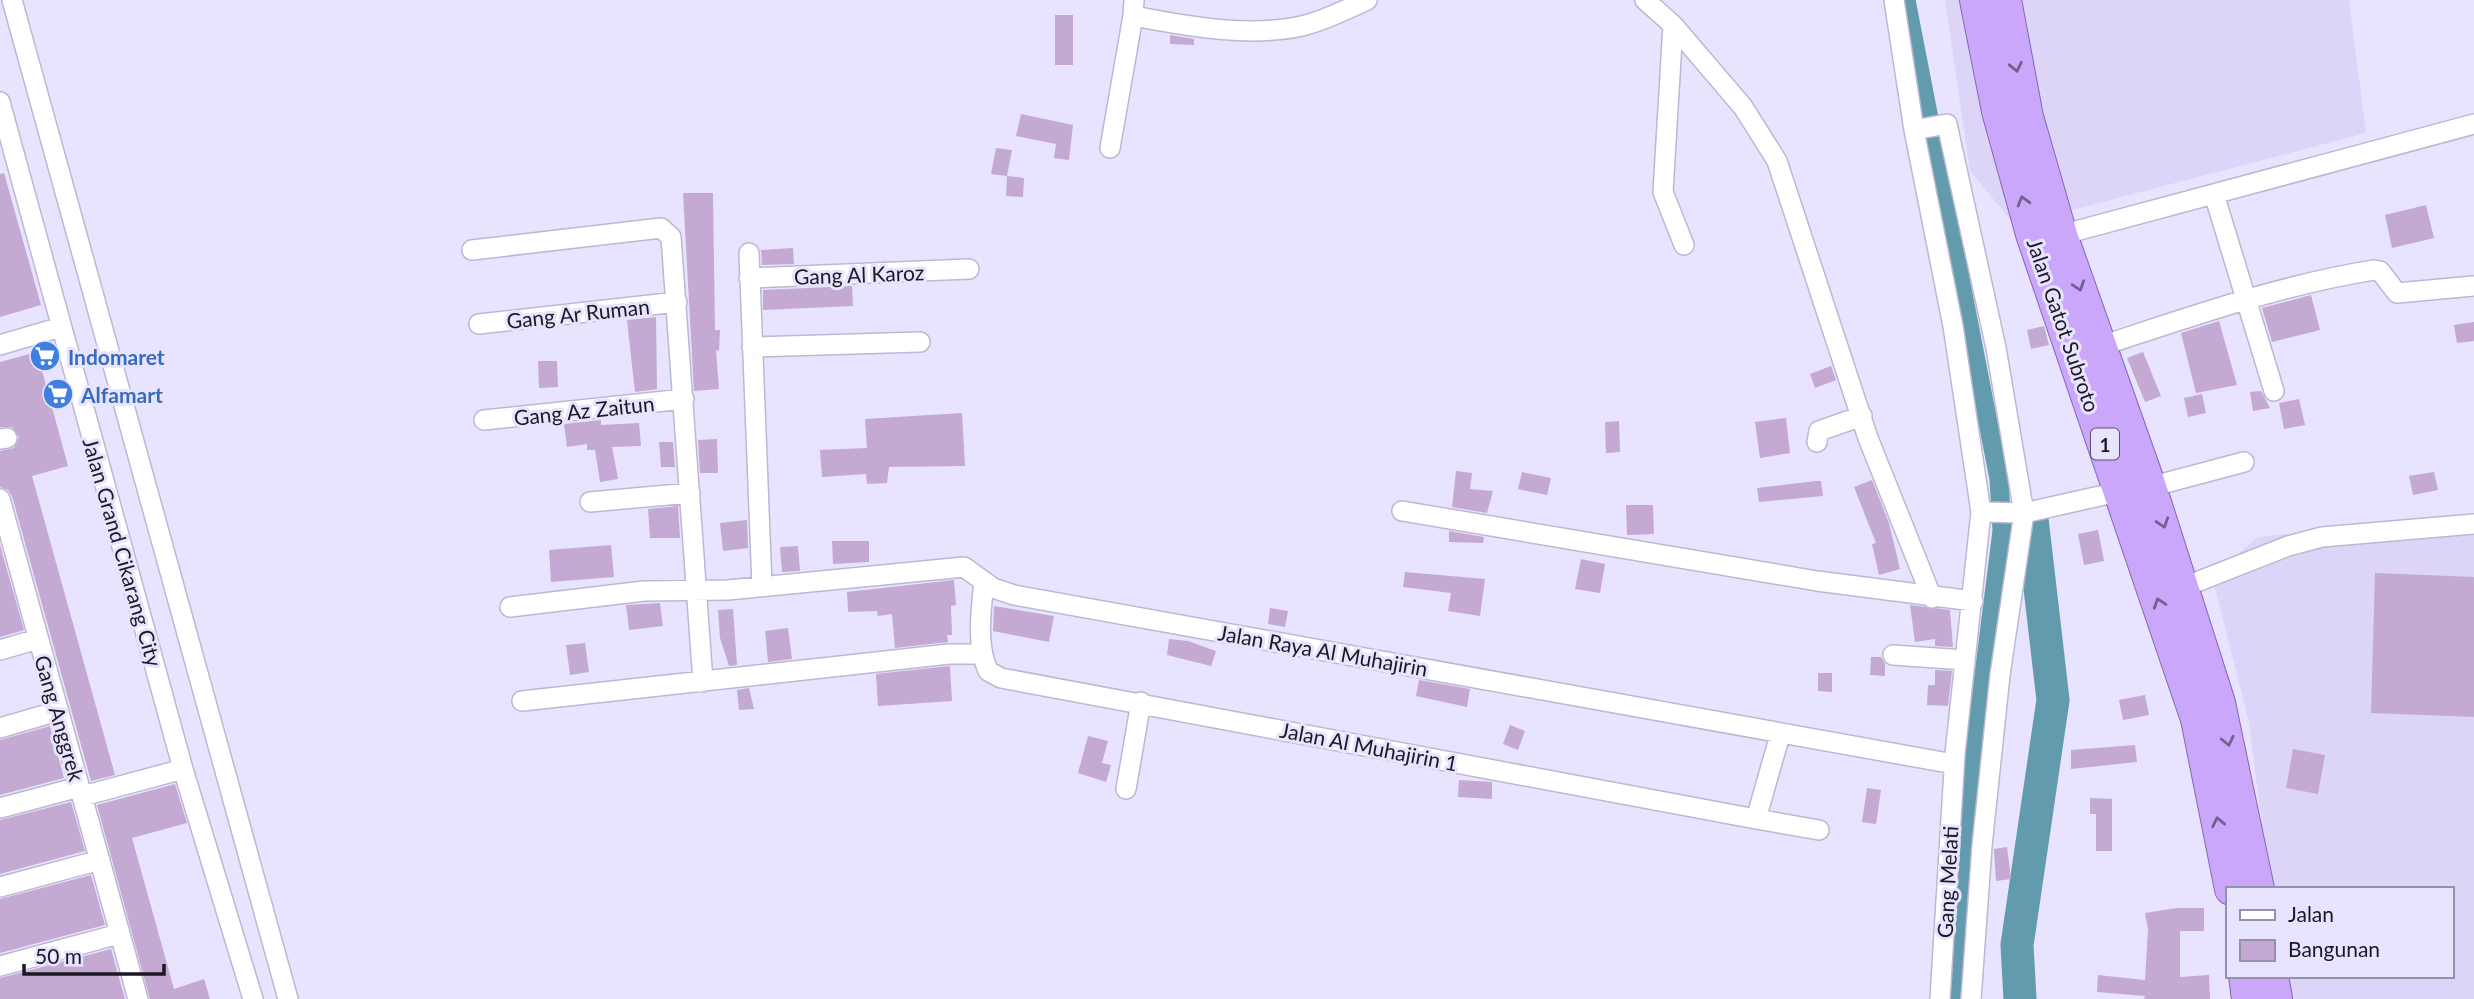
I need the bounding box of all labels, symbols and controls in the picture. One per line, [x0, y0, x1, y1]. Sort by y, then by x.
one-way arrow [2008, 61, 2023, 73]
one-way arrow [2017, 196, 2032, 208]
street label: Jalan Gatot Subroto [2023, 235, 2105, 415]
street label: Gang Al Karoz [793, 259, 925, 289]
one-way arrow [2071, 279, 2085, 291]
street label: Gang Ar Ruman [505, 293, 651, 333]
supermarket icon: Indomaret [28, 339, 62, 373]
place label: Indomaret [68, 344, 165, 369]
supermarket icon: Alfamart [41, 377, 75, 411]
place label: Alfamart [80, 382, 163, 407]
street label: Gang Az Zaitun [513, 390, 655, 430]
road number: 1 [2091, 428, 2119, 460]
street label: Jalan Grand Cikarang City [78, 435, 168, 669]
one-way arrow [2154, 517, 2169, 529]
one-way arrow [2152, 597, 2167, 609]
street label: Jalan Raya Al Muhajirin [1216, 619, 1430, 681]
street label: Gang Anggrek [30, 652, 90, 784]
street label: Jalan Al Muhajirin 1 [1278, 717, 1460, 775]
one-way arrow [2220, 735, 2234, 747]
one-way arrow [2211, 816, 2226, 828]
street label: Gang Melati [1932, 825, 1962, 939]
legend [2226, 887, 2453, 978]
text: Jalan [2288, 901, 2334, 926]
scale bar [24, 932, 164, 976]
text: Bangunan [2288, 936, 2380, 961]
text: 50 m [35, 943, 82, 968]

